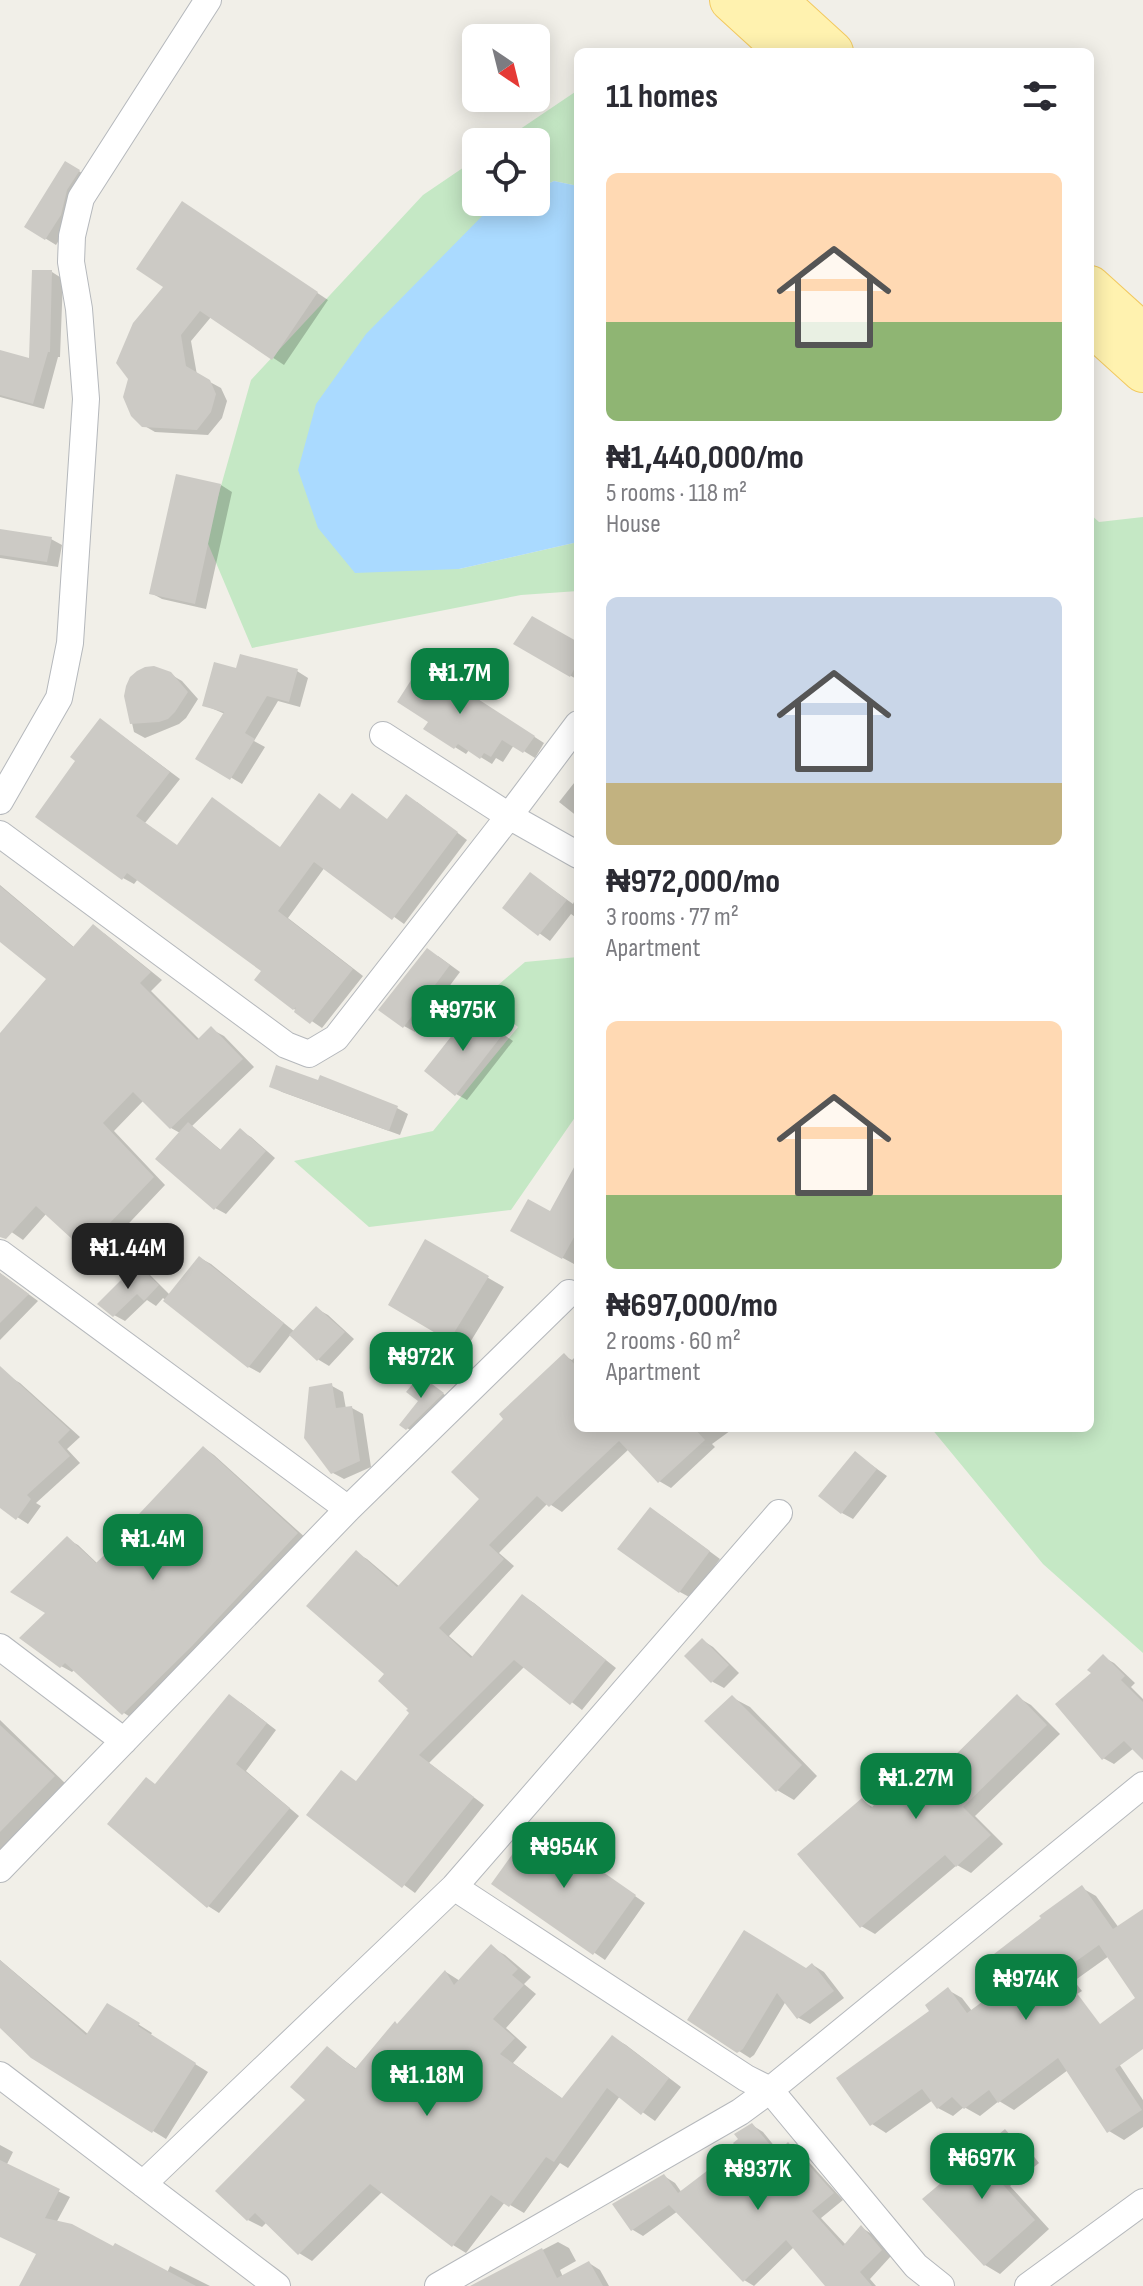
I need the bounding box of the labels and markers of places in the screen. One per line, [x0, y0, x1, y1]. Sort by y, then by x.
pin: ₦1.7M [404, 648, 516, 716]
pin: ₦975K [407, 985, 519, 1053]
pin: ₦1.44M [63, 1223, 193, 1291]
pin: ₦972K [365, 1332, 477, 1400]
pin: ₦1.4M [97, 1514, 209, 1582]
pin: ₦1.27M [851, 1753, 981, 1821]
pin: ₦954K [508, 1822, 620, 1890]
pin: ₦974K [970, 1954, 1082, 2022]
pin: ₦1.18M [362, 2050, 492, 2118]
pin: ₦697K [926, 2133, 1038, 2201]
pin: ₦937K [702, 2144, 814, 2212]

